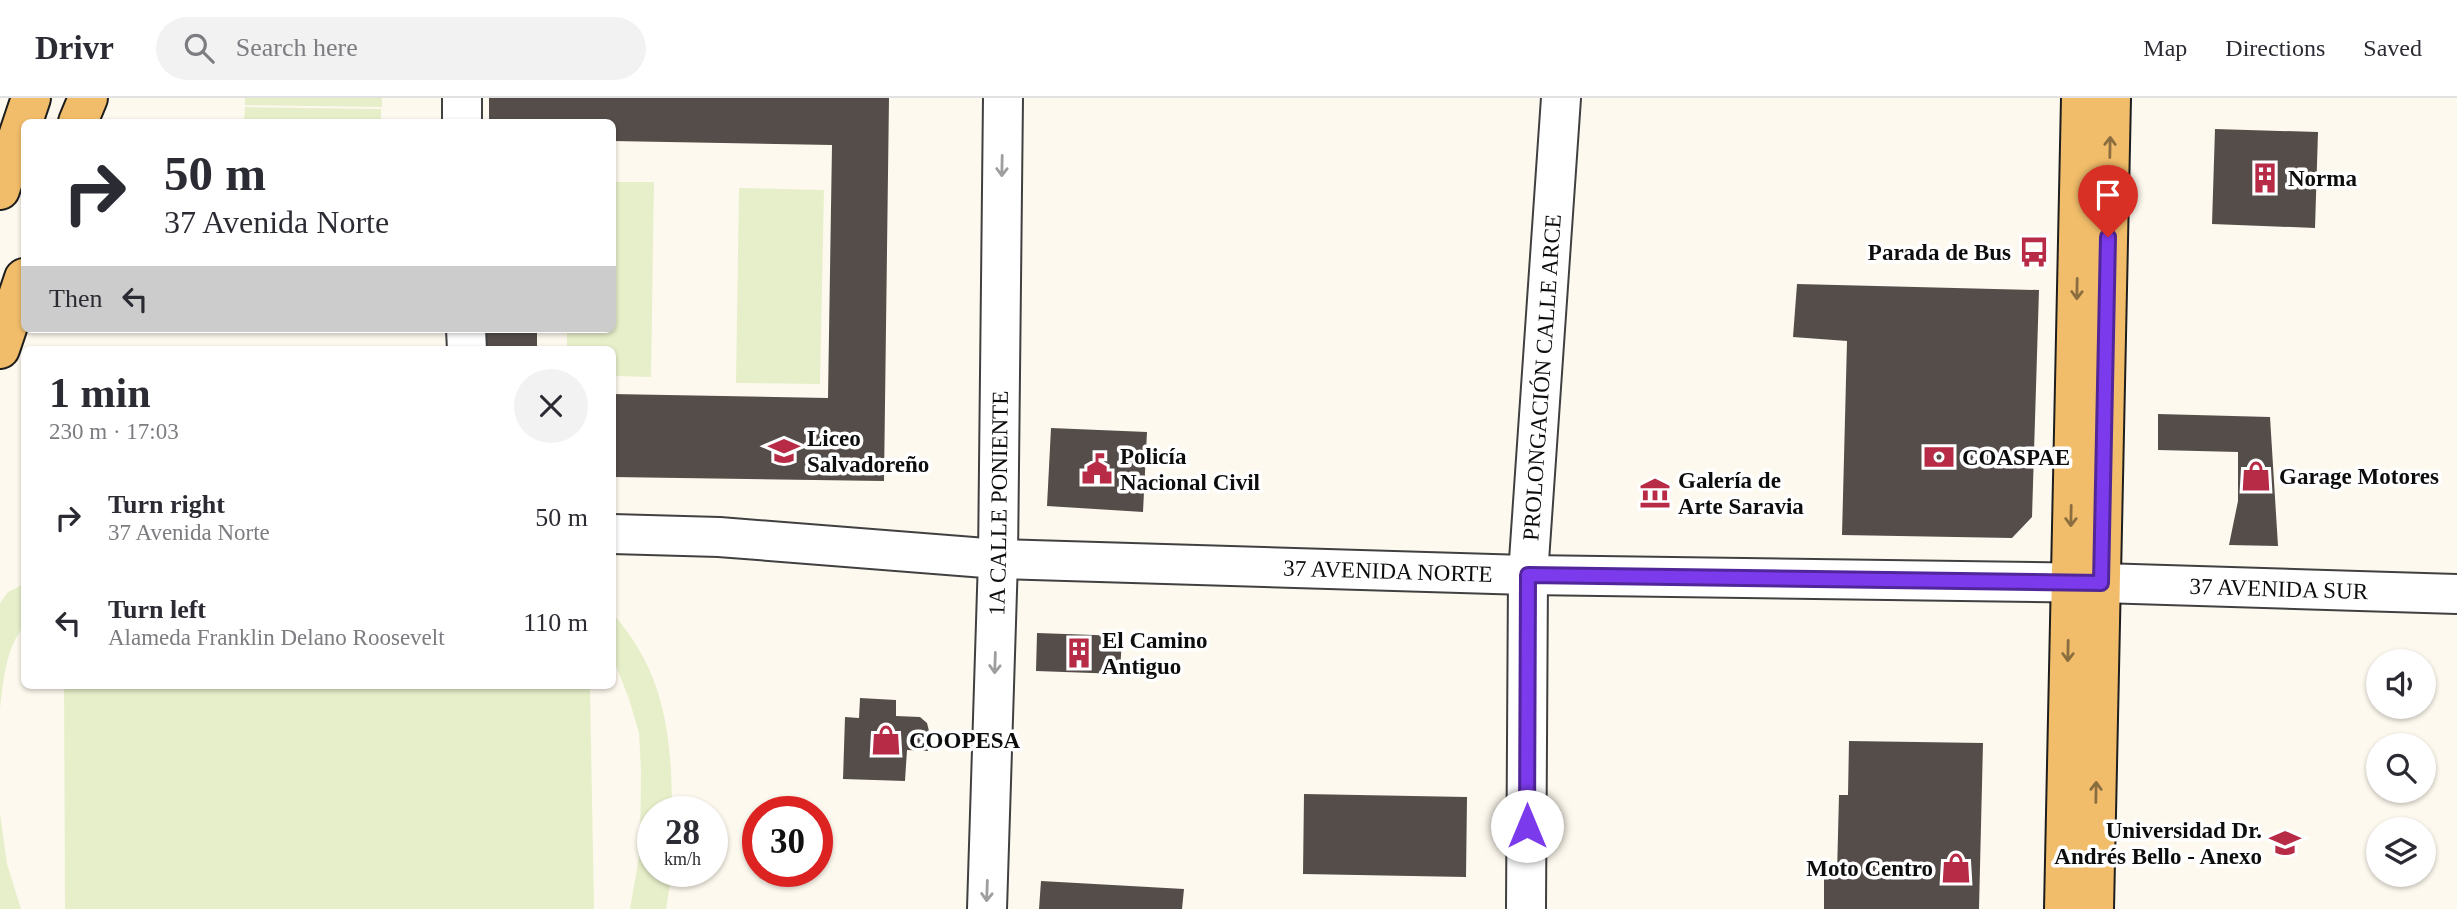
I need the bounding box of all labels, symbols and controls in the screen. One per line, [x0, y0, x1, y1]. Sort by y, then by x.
search box [156, 17, 646, 80]
icon: search [180, 29, 218, 67]
text: Drivr [35, 30, 114, 66]
text: Search here [236, 33, 358, 62]
text: Map [2143, 35, 2187, 61]
text: Directions [2225, 35, 2325, 61]
text: Saved [2363, 35, 2422, 61]
one-way arrow [2103, 136, 2116, 159]
text: 50 m [164, 146, 266, 201]
icon: right [49, 147, 140, 238]
one-way arrow [995, 154, 1009, 177]
building icon: Norma [2248, 161, 2282, 195]
pin [2078, 165, 2138, 237]
place label: Norma [2288, 166, 2357, 191]
icon: arrive [2089, 176, 2127, 214]
text: 37 Avenida Norte [164, 204, 389, 240]
street label: PROLONGACIÓN CALLE ARCE [1518, 213, 1566, 542]
bus stop icon: Parada de Bus [2017, 235, 2051, 269]
place label: Parada de Bus [1868, 240, 2011, 265]
one-way arrow [2070, 277, 2083, 300]
icon: left [116, 280, 154, 318]
text: Then [49, 284, 102, 313]
button: close [514, 369, 588, 443]
text: 1 min [49, 370, 151, 416]
street label: 1A CALLE PONIENTE [984, 391, 1013, 616]
text: 230 m · 17:03 [49, 419, 179, 444]
place label: Liceo Salvadoreño [807, 426, 929, 477]
school or university icon: Liceo Salvadoreño [767, 434, 801, 468]
bank icon: COASPAE [1922, 440, 1956, 474]
place label: Policía Nacional Civil [1120, 444, 1260, 495]
place label: COASPAE [1962, 445, 2070, 470]
public building icon: Policía Nacional Civil [1080, 452, 1114, 486]
shop icon: Garage Motores [2239, 459, 2273, 493]
place label: Garage Motores [2279, 464, 2439, 489]
place label: Galería de Arte Saravia [1678, 468, 1804, 519]
museum icon: Galería de Arte Saravia [1638, 476, 1672, 510]
text: Turn right [108, 490, 225, 519]
icon: right [49, 499, 87, 537]
text: 50 m [535, 503, 588, 532]
one-way arrow [2065, 504, 2078, 527]
text: 37 Avenida Norte [108, 520, 270, 545]
street label: 37 AVENIDA NORTE [1283, 556, 1493, 587]
street label: 37 AVENIDA SUR [2189, 574, 2369, 604]
text: Turn left [108, 595, 206, 624]
icon: left [49, 604, 87, 642]
text: 110 m [523, 608, 588, 637]
text: Alameda Franklin Delano Roosevelt [108, 625, 445, 650]
place label: El Camino Antiguo [1102, 628, 1207, 679]
building icon: El Camino Antiguo [1062, 636, 1096, 670]
one-way arrow [2062, 639, 2075, 662]
map controls [2366, 649, 2436, 887]
button: sound [2366, 649, 2436, 719]
one-way arrow [988, 651, 1001, 674]
shop icon: COOPESA [869, 723, 903, 757]
place label: COOPESA [909, 728, 1021, 753]
button: search [2366, 733, 2436, 803]
one-way arrow [2090, 781, 2103, 804]
position arrow [1490, 789, 1564, 863]
speed limit sign: 30 [742, 796, 833, 887]
text: 28 [665, 813, 700, 852]
button: layers [2366, 817, 2436, 887]
place label: Universidad Dr. Andrés Bello - Anexo [2054, 818, 2262, 869]
school or university icon: Universidad Dr. Andrés Bello - Anexo [2268, 826, 2302, 860]
text: km/h [664, 849, 701, 869]
shop icon: Moto Centro [1939, 851, 1973, 885]
place label: Moto Centro [1806, 856, 1933, 881]
one-way arrow [981, 879, 994, 902]

